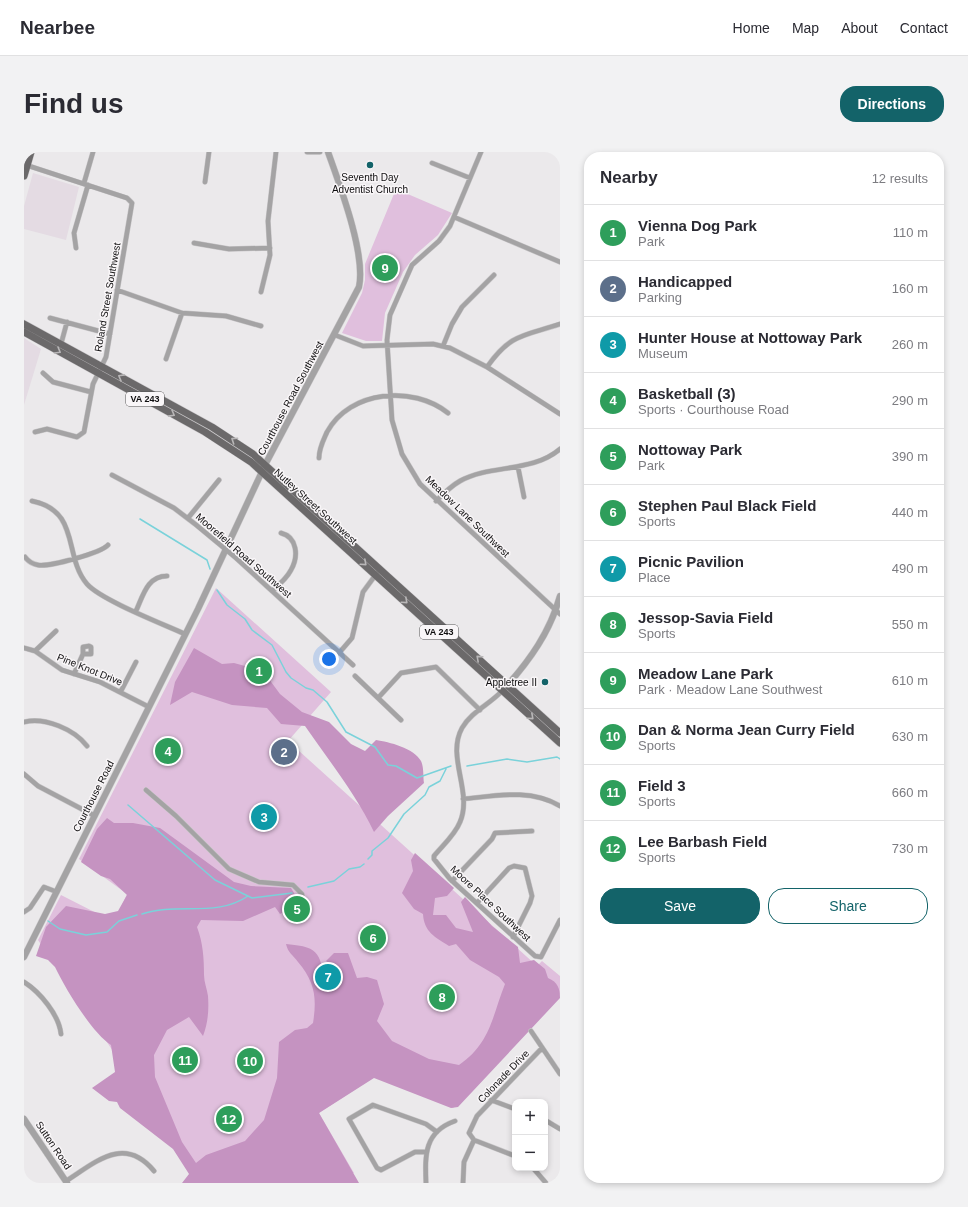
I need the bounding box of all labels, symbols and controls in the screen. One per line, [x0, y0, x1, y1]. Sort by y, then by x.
text: Nearbee [20, 17, 95, 38]
text: Home [733, 20, 770, 36]
text: Map [792, 20, 819, 36]
text: About [841, 20, 878, 36]
text: Contact [900, 20, 948, 36]
button: Directions [840, 86, 944, 122]
text: Find us [24, 88, 124, 119]
marker: Seventh Day Adventist Church [365, 160, 375, 170]
text: Nearby [600, 168, 658, 187]
text: 12 results [872, 171, 928, 186]
place label: Seventh Day Adventist Church [332, 172, 408, 195]
text: Vienna Dog Park [638, 217, 757, 234]
text: 1 [609, 225, 617, 240]
text: 110 m [893, 225, 928, 240]
text: Park [638, 234, 665, 249]
street label: Roland Street Southwest [92, 241, 123, 353]
pin: 9 [372, 253, 398, 283]
text: Handicapped [638, 273, 732, 290]
text: 2 [609, 281, 617, 296]
text: 160 m [892, 281, 928, 296]
text: Parking [638, 290, 682, 305]
text: Hunter House at Nottoway Park [638, 329, 862, 346]
text: 3 [609, 337, 617, 352]
text: 260 m [892, 337, 928, 352]
street label: Courthouse Road Southwest [256, 339, 325, 457]
text: Museum [638, 346, 688, 361]
one-way arrow [54, 347, 61, 354]
one-way arrow [118, 374, 125, 381]
text: Basketball (3) [638, 385, 736, 402]
road number: VA 243 [126, 392, 164, 406]
text: 4 [609, 393, 617, 408]
text: 290 m [892, 393, 928, 408]
text: Sports · Courthouse Road [638, 402, 789, 417]
one-way arrow [168, 409, 175, 416]
one-way arrow [232, 438, 239, 445]
text: Nottoway Park [638, 441, 742, 458]
text: 5 [609, 449, 617, 464]
text: 390 m [892, 449, 928, 464]
text: Park [638, 458, 665, 473]
street label: Nutley Street Southwest [272, 466, 359, 546]
street label: Meadow Lane Southwest [423, 473, 512, 559]
text: Stephen Paul Black Field [638, 497, 816, 514]
text: 6 [609, 505, 617, 520]
text: 440 m [892, 505, 928, 520]
street label: Moorefield Road Southwest [194, 511, 294, 600]
text: Sports [638, 514, 676, 529]
text: Picnic Pavilion [638, 553, 744, 570]
one-way arrow [359, 559, 366, 566]
text: 7 [609, 561, 617, 576]
text: 490 m [892, 561, 928, 576]
text: Place [638, 570, 671, 585]
one-way arrow [400, 596, 407, 603]
text: Jessop-Savia Field [638, 609, 773, 626]
text: 8 [609, 617, 617, 632]
text: 550 m [892, 617, 928, 632]
road number: VA 243 [420, 625, 458, 639]
text: Sports [638, 626, 676, 641]
your location [319, 649, 339, 669]
street label: Pine Knot Drive [56, 651, 124, 688]
pin: 1 [246, 656, 272, 686]
one-way arrow [476, 656, 484, 663]
text: Meadow Lane Park [638, 665, 773, 682]
text: 9 [609, 673, 617, 688]
text: 610 m [892, 673, 928, 688]
place label: Appletree II [486, 677, 537, 688]
marker: Appletree II [540, 677, 550, 687]
text: Park · Meadow Lane Southwest [638, 682, 822, 697]
one-way arrow [526, 712, 534, 719]
text: Dan & Norma Jean Curry Field [638, 721, 855, 738]
text: 10 [606, 729, 620, 744]
text: 630 m [892, 729, 928, 744]
pin: 4 [155, 736, 181, 766]
pin: 2 [271, 737, 297, 767]
text: Sports [638, 738, 676, 753]
street label: Courthouse Road [71, 759, 116, 834]
text: Field 3 [638, 777, 686, 794]
text: 11 [606, 785, 620, 800]
text: 660 m [892, 785, 928, 800]
text: Sports [638, 794, 676, 809]
pin: 3 [251, 802, 277, 832]
text: Lee Barbash Field [638, 833, 767, 850]
text: 12 [606, 841, 620, 856]
text: 730 m [892, 841, 928, 856]
text: Sports [638, 850, 676, 865]
street label: Moore Place Southwest [448, 863, 533, 944]
button: Save [600, 888, 760, 924]
button: Share [768, 888, 928, 924]
pin: 5 [284, 894, 310, 924]
pin: 6 [360, 923, 386, 953]
pin: 7 [315, 962, 341, 992]
pin: 8 [429, 982, 455, 1012]
pin: 11 [172, 1045, 198, 1075]
pin: 10 [237, 1046, 263, 1076]
street label: Colonade Drive [475, 1047, 532, 1105]
map controls [512, 1099, 548, 1171]
button: + [512, 1099, 548, 1135]
pin: 12 [216, 1104, 242, 1134]
street label: Sutton Road [33, 1119, 74, 1171]
button: − [512, 1135, 548, 1171]

